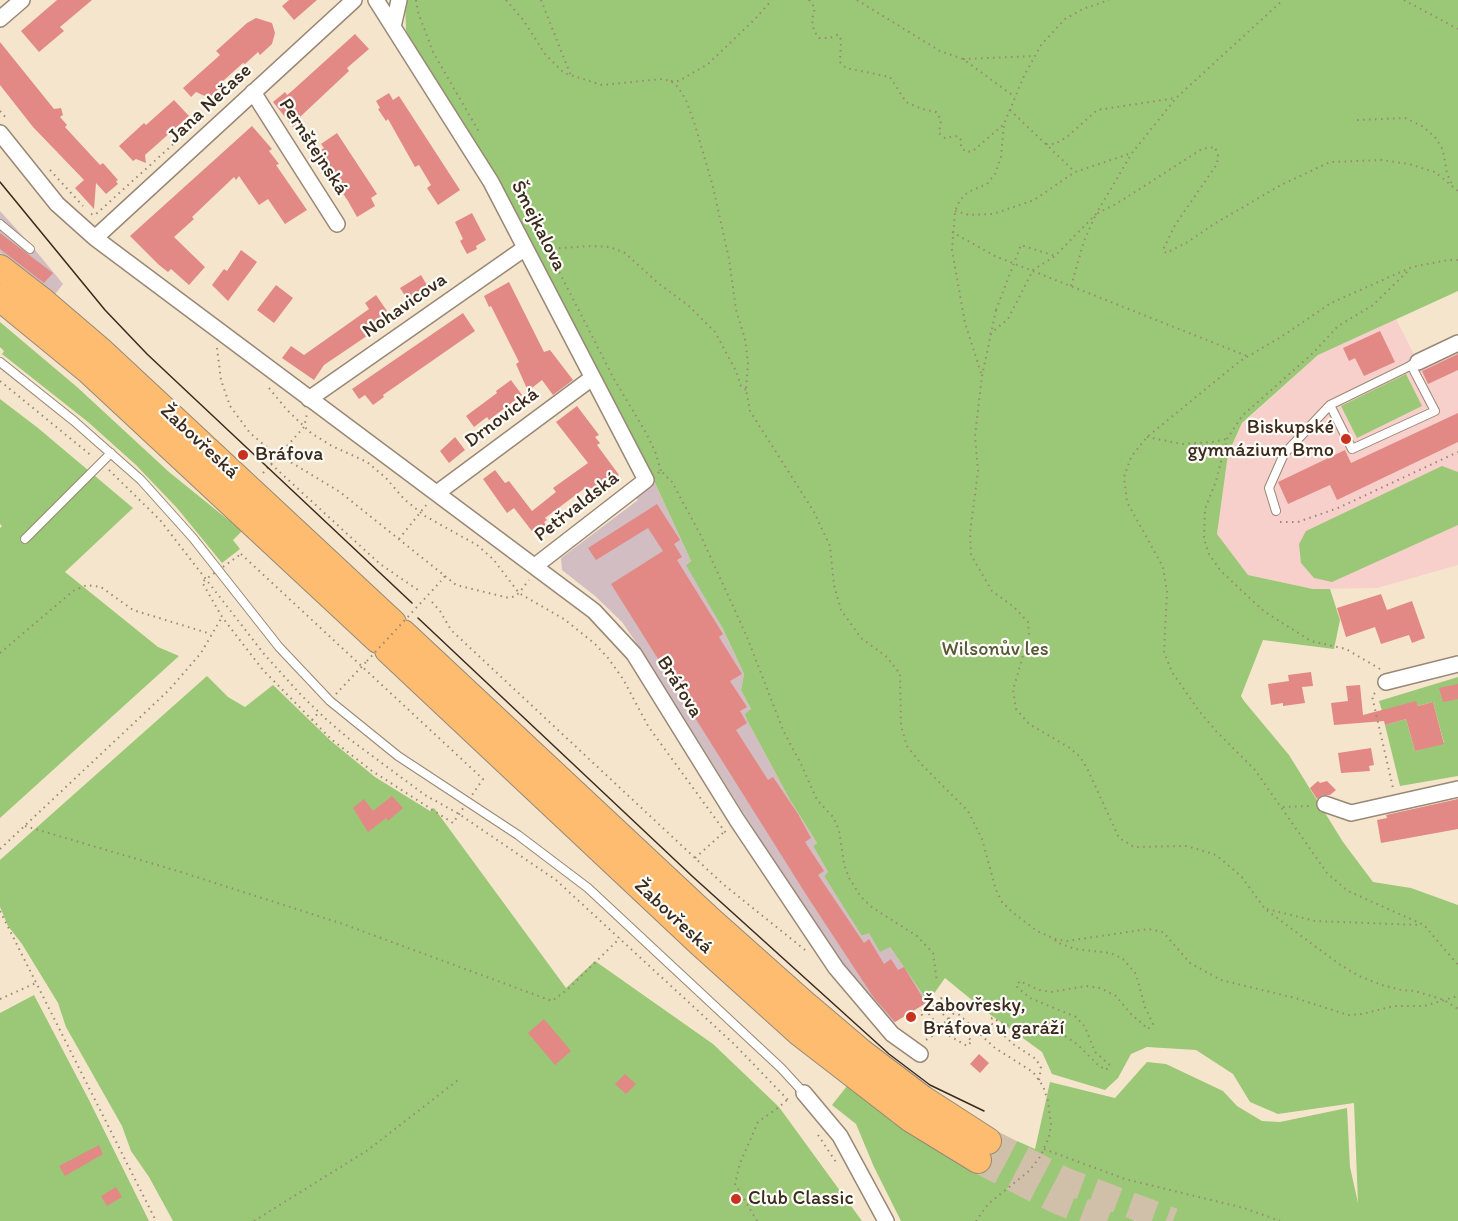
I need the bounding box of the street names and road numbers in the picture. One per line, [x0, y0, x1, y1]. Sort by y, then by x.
street label: Jana Nečase [163, 59, 257, 149]
street label: Pernštejnská [273, 94, 353, 200]
street label: Šmejkalova [505, 177, 571, 275]
street label: Nohavicova [358, 268, 452, 344]
street label: Drnovická [460, 382, 544, 454]
street label: Žabovřeská [155, 399, 243, 485]
street label: Petřvaldská [530, 466, 624, 548]
street label: Bráfova [651, 652, 707, 722]
street label: Žabovřeská [629, 874, 717, 960]

